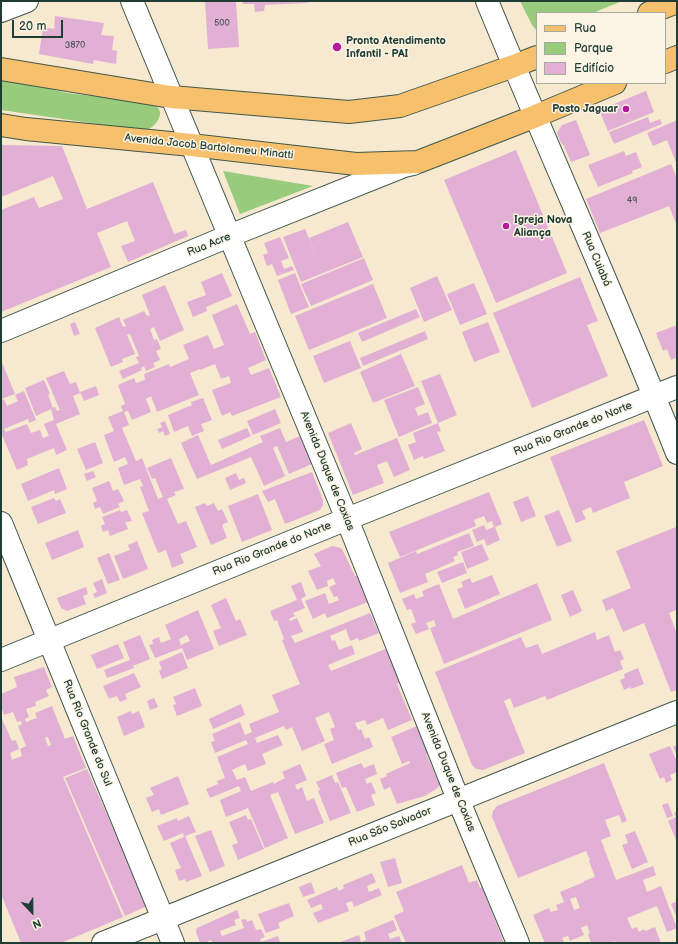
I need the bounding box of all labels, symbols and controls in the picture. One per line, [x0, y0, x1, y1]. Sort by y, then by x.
scale bar [14, 12, 65, 38]
legend [536, 12, 666, 84]
text: 20 m [19, 19, 46, 34]
house number: 500 [214, 19, 230, 29]
text: Rua [574, 21, 596, 36]
place label: Pronto Atendimento Infantil - PAI [346, 34, 446, 60]
house number: 3870 [65, 41, 85, 51]
marker: Pronto Atendimento Infantil - PAI [331, 41, 343, 53]
text: Parque [574, 41, 613, 56]
text: Edifício [574, 61, 614, 76]
place label: Posto Jaguar [552, 102, 618, 116]
marker: Posto Jaguar [621, 104, 631, 114]
street label: Avenida Jacob Bartolomeu Minatti [124, 132, 294, 162]
house number: 49 [627, 196, 637, 206]
place label: Igreja Nova Aliança [514, 213, 572, 239]
marker: Igreja Nova Aliança [501, 221, 511, 231]
street label: Rua Acre [185, 230, 233, 260]
street label: Rua Cuiabá [579, 230, 613, 288]
street label: Rua Rio Grande do Norte [512, 399, 634, 459]
street label: Avenida Duque de Caxias [297, 409, 357, 533]
street label: Rua Rio Grande do Norte [211, 519, 333, 579]
street label: Rua Rio Grande do Sul [60, 678, 114, 788]
street label: Avenida Duque de Caxias [418, 710, 478, 834]
street label: Rua São Salvador [346, 804, 434, 850]
north arrow [12, 892, 52, 932]
text: N [30, 916, 43, 931]

